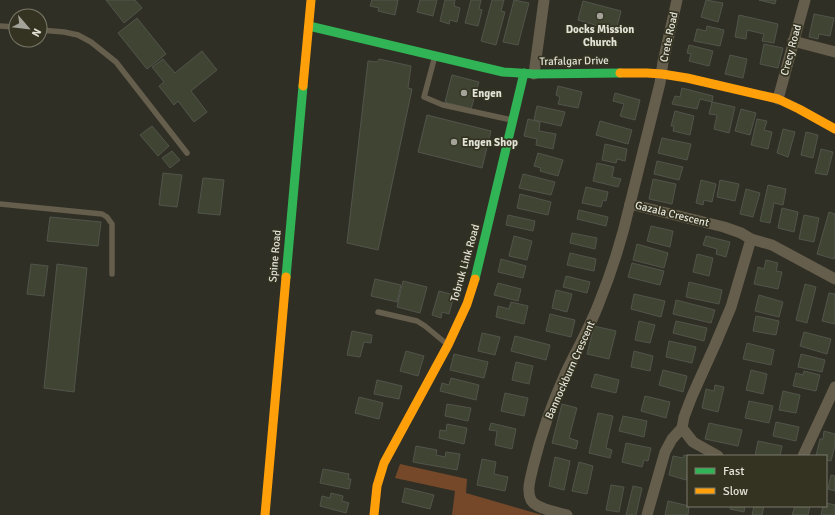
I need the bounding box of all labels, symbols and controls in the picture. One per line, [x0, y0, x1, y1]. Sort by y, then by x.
north arrow [8, 8, 48, 48]
street label: Crete Road [657, 10, 681, 63]
marker: Docks Mission Church [595, 11, 605, 21]
place label: Docks Mission Church [566, 23, 634, 49]
street label: Crecy Road [778, 23, 804, 77]
text: N [29, 26, 44, 39]
street label: Trafalgar Drive [539, 54, 609, 68]
place label: Engen [472, 87, 502, 100]
marker: Engen [459, 88, 469, 98]
place label: Engen Shop [462, 136, 518, 149]
marker: Engen Shop [449, 137, 459, 147]
street label: Gazala Crescent [634, 199, 710, 229]
street label: Tobruk Link Road [448, 223, 482, 303]
street label: Spine Road [266, 229, 284, 283]
street label: Bannockburn Crescent [542, 319, 598, 421]
legend [687, 455, 827, 507]
text: Fast [723, 464, 744, 479]
text: Slow [723, 484, 748, 499]

